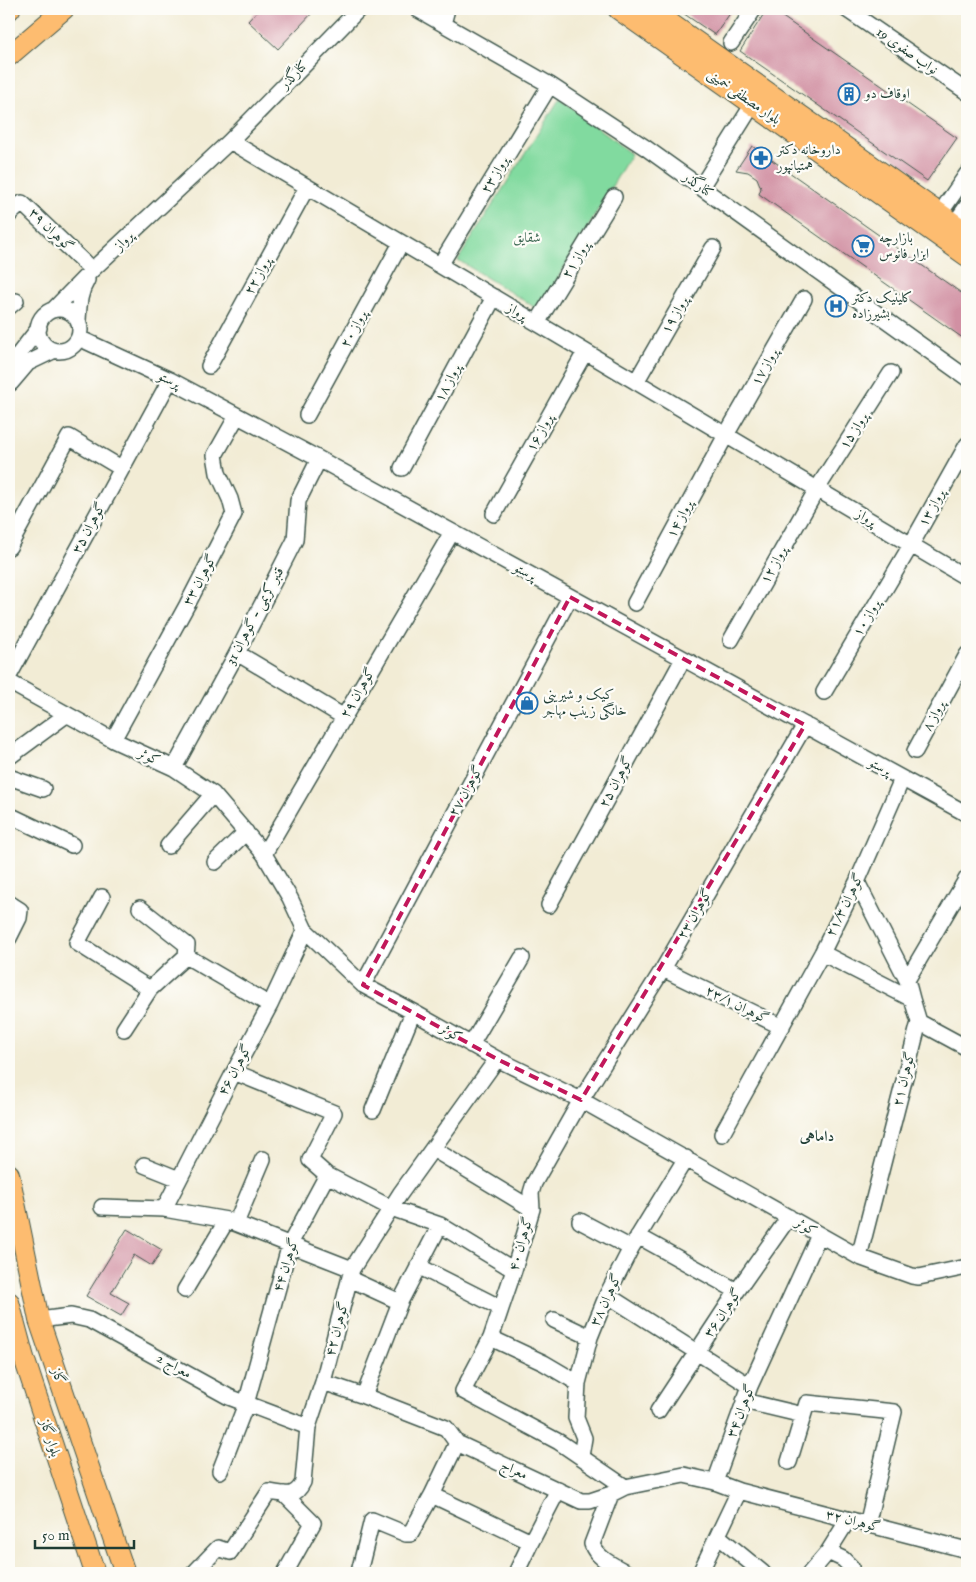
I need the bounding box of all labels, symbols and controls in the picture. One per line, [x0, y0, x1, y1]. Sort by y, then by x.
street label: نواب صفوی 19 [873, 23, 942, 79]
street label: کنارگذر [273, 55, 312, 95]
street label: بلوار مصطفی خمینی [703, 65, 784, 130]
building icon: اوقاف دو [837, 82, 861, 106]
place label: اوقاف دو [863, 85, 910, 103]
place label: داروخانه دکتر همتیانپور [775, 141, 841, 175]
pharmacy icon: داروخانه دکتر همتیانپور [749, 146, 773, 170]
street label: پرواز ۲۳ [477, 152, 514, 197]
street label: کنارگذر [678, 165, 718, 202]
street label: گوهران ۳۹ [25, 204, 77, 256]
street label: پرواز [109, 226, 139, 256]
park label: شقایق [513, 229, 541, 247]
place label: بازارچه ابزار فانوس [879, 229, 929, 263]
supermarket icon: بازارچه ابزار فانوس [851, 234, 875, 258]
street label: پرواز ۲۱ [558, 237, 595, 282]
street label: پرواز ۲۲ [240, 253, 276, 298]
place label: کلینیک دکتر بشیرزاده [850, 289, 913, 323]
street label: پرواز ۱۹ [657, 292, 694, 337]
hospital icon: کلینیک دکتر بشیرزاده [824, 294, 848, 318]
street label: پرواز [502, 298, 532, 326]
street label: پرواز ۲۰ [336, 306, 372, 351]
street label: پرواز ۱۷ [747, 344, 784, 389]
street label: پرواز ۱۸ [431, 360, 466, 405]
street label: پرستو [153, 366, 185, 394]
street label: پرواز ۱۵ [835, 408, 873, 453]
street label: پرواز ۱۶ [522, 410, 558, 455]
street label: پرواز ۱۳ [914, 485, 950, 530]
street label: پرواز ۱۴ [663, 496, 698, 541]
street label: گوهران ۳۵ [68, 499, 110, 557]
street label: پرواز [851, 504, 881, 532]
street label: پرواز ۱۲ [756, 542, 792, 587]
street label: گوهران ۳۳ [179, 551, 221, 609]
street label: پرستو [509, 558, 541, 586]
street label: قنبر کریمی - گوهران 31 [222, 564, 288, 668]
street label: پرواز ۱۰ [849, 595, 886, 640]
street label: گوهران ۲۹ [336, 664, 380, 722]
place label: کیک و شیرینی خانگی زینب مهاجر [541, 686, 627, 720]
shop icon: کیک و شیرینی خانگی زینب مهاجر [515, 691, 539, 715]
street label: پرواز ۸ [919, 696, 950, 734]
street label: کوثر [133, 743, 163, 770]
street label: گوهران ۲۵ [595, 753, 637, 811]
street label: پرستو [864, 753, 896, 781]
street label: گوهران ۲۷ [445, 762, 487, 820]
street label: گوهران ۲۱/۳ [822, 870, 868, 940]
street label: گوهران ۲۳ [673, 885, 717, 943]
street label: گوهران ۲۳/۱ [702, 982, 772, 1028]
street label: کوثر [435, 1019, 465, 1046]
street label: گوهران ۴۶ [214, 1041, 256, 1099]
street label: گوهران ۲۱ [889, 1050, 919, 1108]
district label: داماهی [799, 1127, 834, 1146]
street label: کوثر [790, 1212, 820, 1241]
street label: گوهران ۴۰ [505, 1215, 537, 1273]
street label: گوهران ۴۴ [269, 1236, 303, 1294]
street label: گوهران ۳۸ [586, 1271, 626, 1329]
street label: گوهران ۳۶ [700, 1285, 746, 1341]
street label: گوهران ۴۲ [321, 1300, 353, 1358]
street label: معراج 2 [152, 1349, 195, 1386]
street label: گاز [46, 1363, 69, 1387]
street label: گوهران ۳۴ [723, 1382, 759, 1440]
street label: بلوار گاز [35, 1415, 65, 1460]
street label: معراج [496, 1456, 530, 1487]
street label: گوهران ۳۲ [824, 1506, 882, 1536]
scale bar [35, 1517, 134, 1549]
text: 50 m [42, 1526, 70, 1545]

